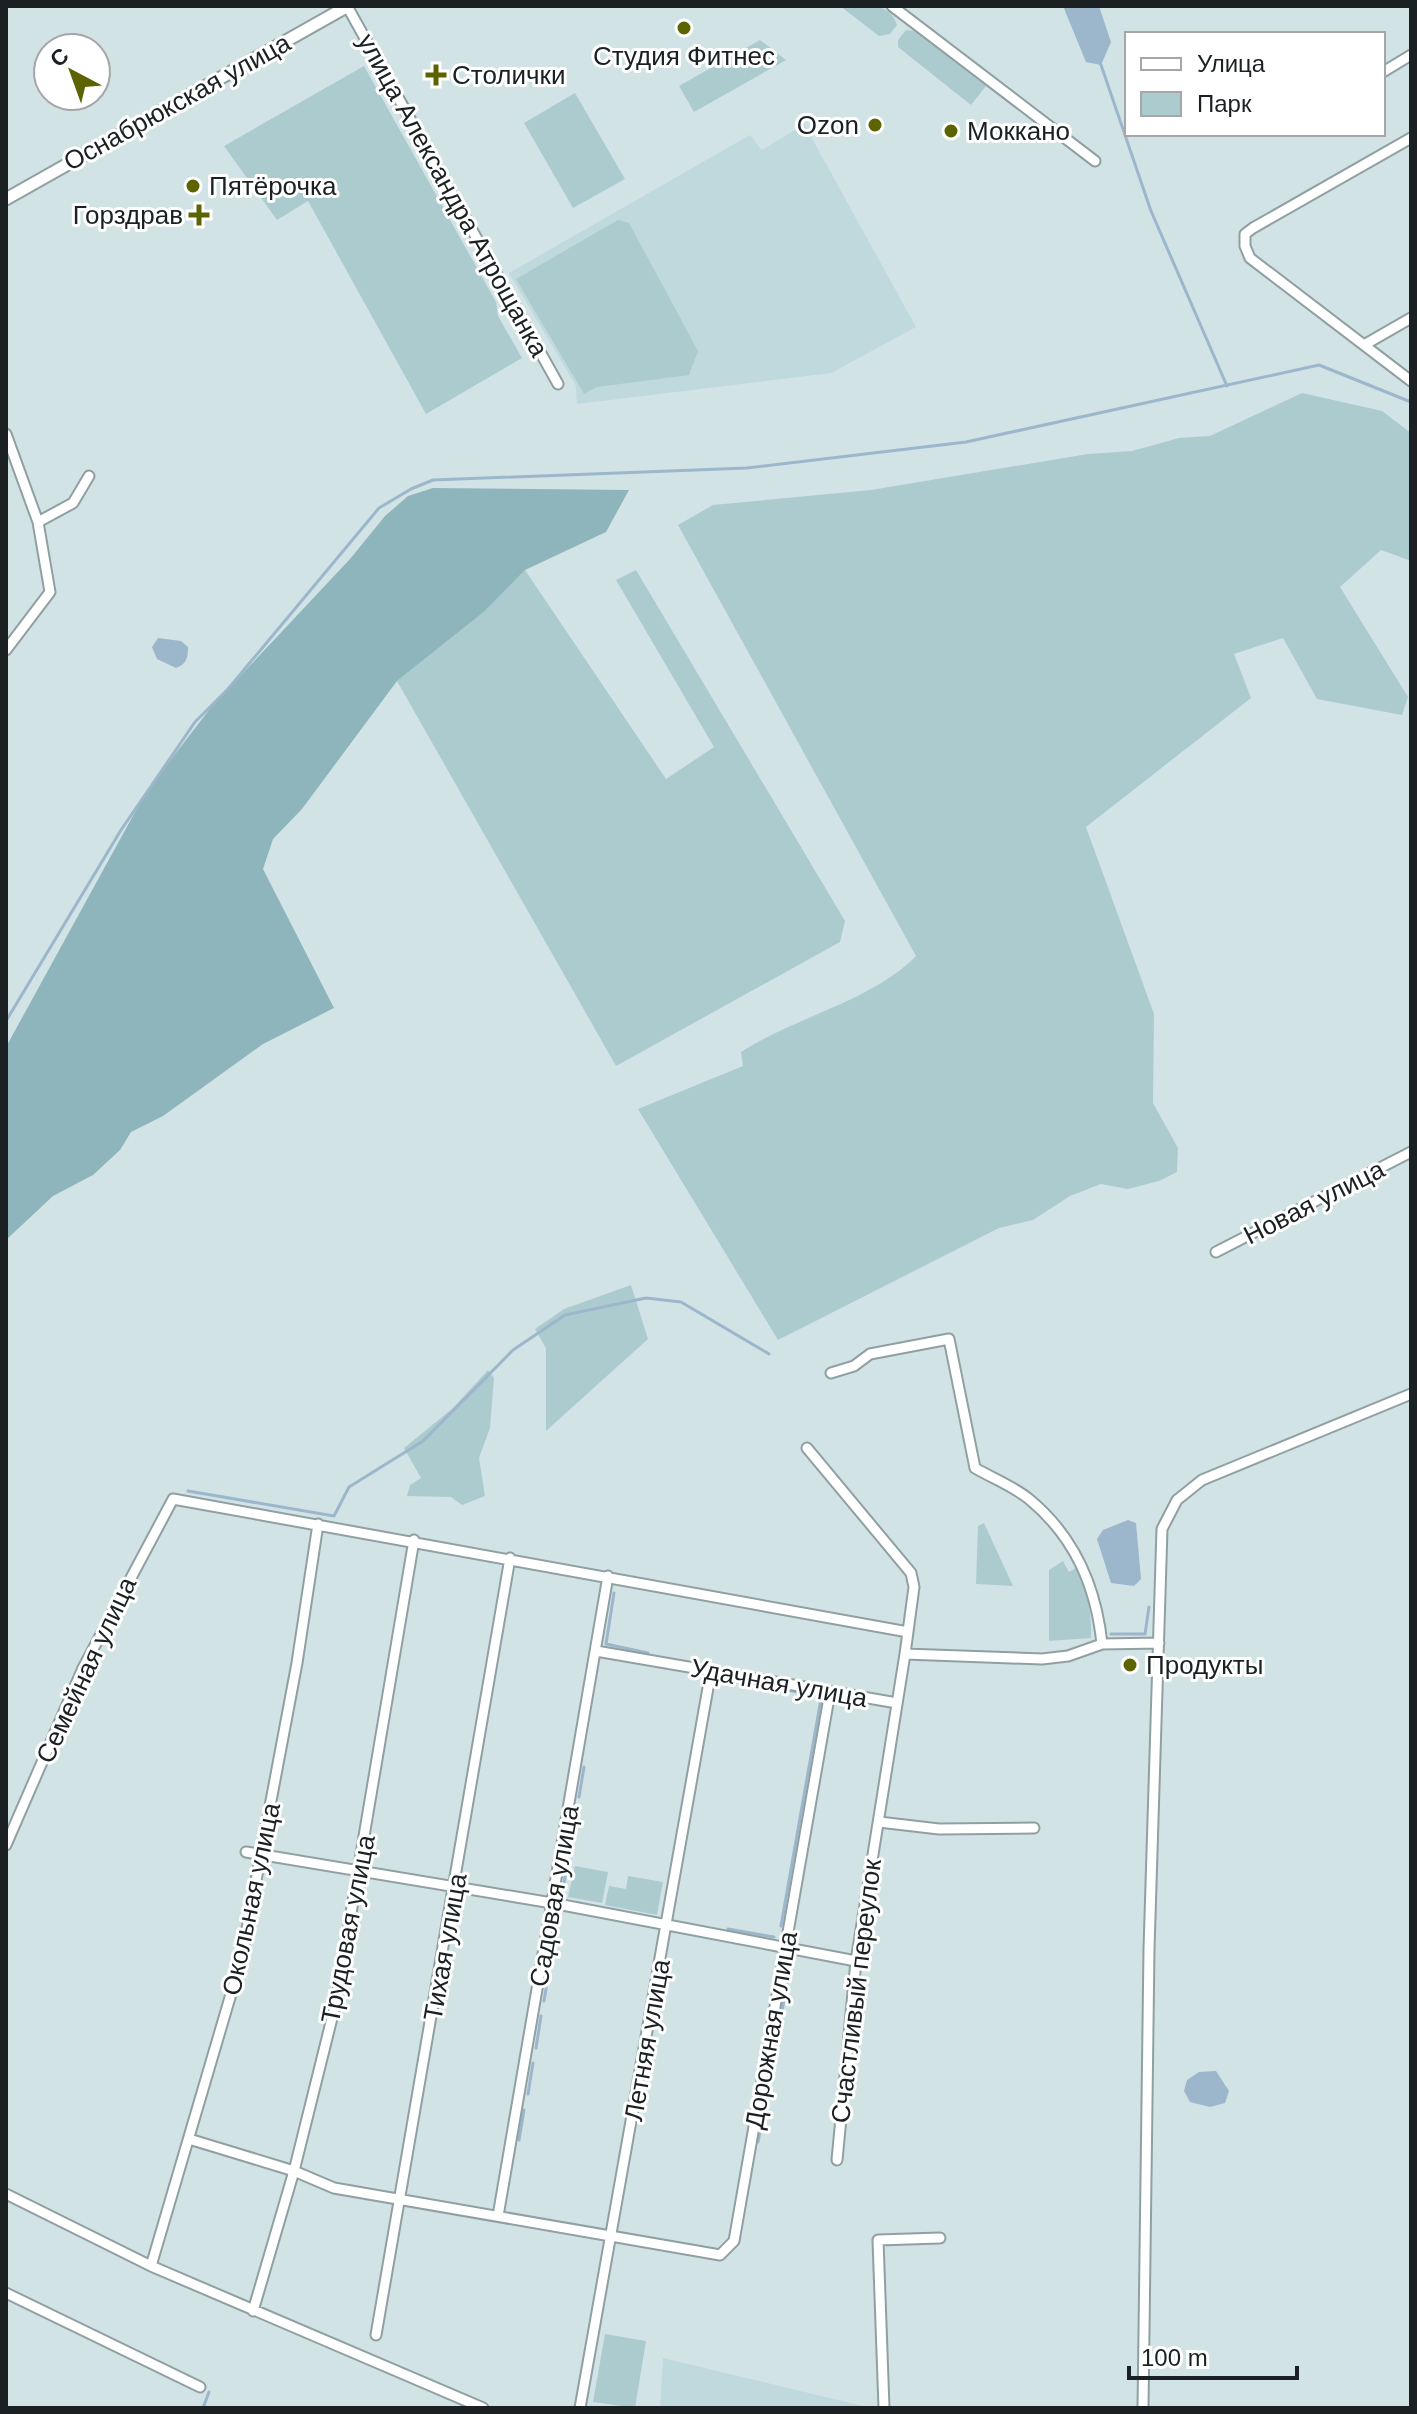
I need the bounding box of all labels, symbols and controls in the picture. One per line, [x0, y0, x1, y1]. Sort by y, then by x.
marker: Студия Фитнес [675, 19, 693, 37]
street label: Оснабрюкская улица [58, 27, 296, 177]
street label: улица Александра Атрощанка [351, 28, 555, 362]
north arrow [32, 32, 112, 112]
legend [1125, 32, 1385, 136]
place label: Студия Фитнес [593, 41, 775, 71]
text: С [45, 43, 73, 72]
text: Улица [1197, 50, 1266, 77]
place label: Столички [452, 60, 565, 90]
marker: Столички [427, 66, 445, 84]
text: Парк [1197, 90, 1252, 117]
place label: Ozon [797, 110, 859, 140]
marker: Ozon [866, 116, 884, 134]
place label: Моккано [967, 116, 1070, 146]
marker: Моккано [942, 122, 960, 140]
place label: Пятёрочка [209, 171, 337, 201]
marker: Пятёрочка [184, 177, 202, 195]
place label: Горздрав [73, 200, 183, 230]
marker: Горздрав [190, 206, 208, 224]
street label: Новая улица [1239, 1153, 1390, 1250]
street label: Семейная улица [30, 1572, 142, 1768]
place label: Продукты [1146, 1650, 1263, 1680]
street label: Удачная улица [688, 1653, 870, 1713]
marker: Продукты [1121, 1656, 1139, 1674]
street label: Окольная улица [216, 1799, 286, 1998]
street label: Садовая улица [523, 1802, 585, 1989]
street label: Трудовая улица [315, 1832, 381, 2026]
street label: Счастливый переулок [825, 1857, 887, 2125]
street label: Тихая улица [417, 1870, 473, 2023]
street label: Дорожная улица [739, 1928, 803, 2131]
street label: Летняя улица [618, 1956, 676, 2123]
scale bar [1129, 2330, 1297, 2380]
text: 100 m [1141, 2344, 1208, 2371]

